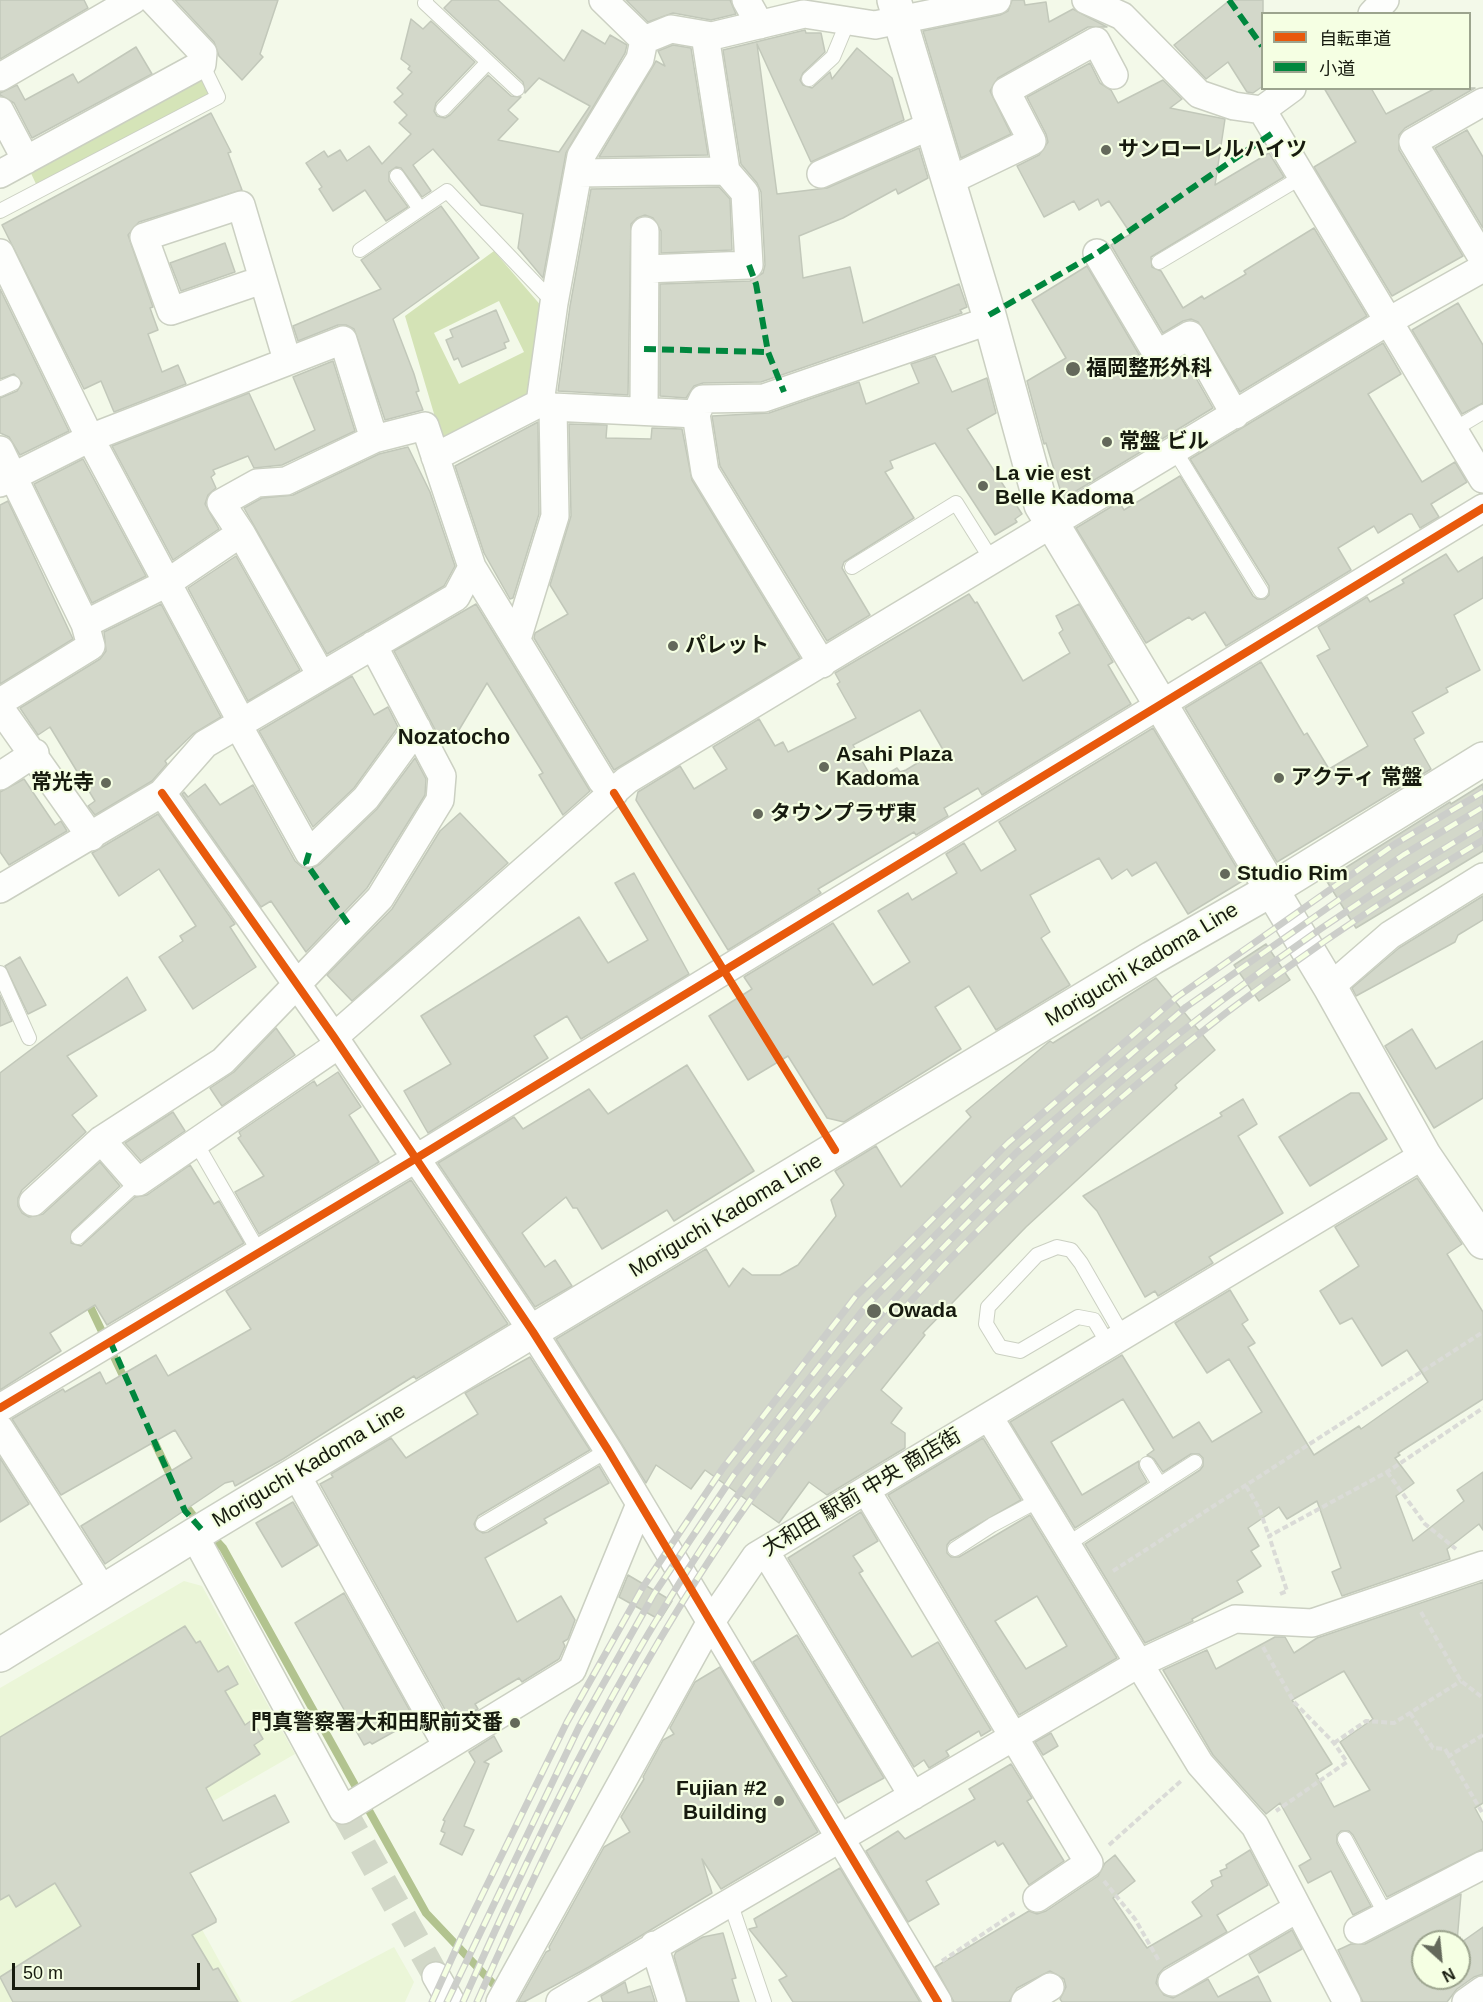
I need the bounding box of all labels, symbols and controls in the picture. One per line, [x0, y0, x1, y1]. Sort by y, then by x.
legend [1261, 12, 1471, 90]
text: 自転車道 [1319, 29, 1391, 49]
text: 小道 [1319, 59, 1355, 79]
place label: サンローレルハイツ [1118, 137, 1307, 163]
marker: サンローレルハイツ [1099, 143, 1113, 157]
place label: 福岡整形外科 [1086, 356, 1212, 382]
marker: 福岡整形外科 [1064, 360, 1082, 378]
place label: 常盤 ビル [1119, 429, 1209, 455]
marker: 常盤 ビル [1100, 435, 1114, 449]
place label: La vie est Belle Kadoma [995, 461, 1134, 511]
marker: La vie est Belle Kadoma [976, 479, 990, 493]
place label: パレット [685, 633, 769, 659]
marker: パレット [666, 639, 680, 653]
district label: Nozatocho [398, 725, 510, 751]
place label: Asahi Plaza Kadoma [836, 742, 953, 792]
marker: Asahi Plaza Kadoma [817, 760, 831, 774]
place label: アクティ 常盤 [1291, 765, 1423, 791]
place label: 常光寺 [31, 770, 94, 796]
marker: アクティ 常盤 [1272, 771, 1286, 785]
marker: 常光寺 [99, 776, 113, 790]
place label: タウンプラザ東 [770, 801, 917, 827]
marker: タウンプラザ東 [751, 807, 765, 821]
place label: Studio Rim [1237, 861, 1348, 887]
marker: Studio Rim [1218, 867, 1232, 881]
street label: Moriguchi Kadoma Line [1041, 897, 1243, 1033]
street label: Moriguchi Kadoma Line [625, 1148, 827, 1284]
place label: Owada [888, 1298, 957, 1324]
marker: Owada [865, 1302, 883, 1320]
street label: Moriguchi Kadoma Line [208, 1398, 410, 1534]
street label: 大和田 駅前 中央 商店街 [758, 1424, 966, 1562]
place label: 門真警察署大和田駅前交番 [251, 1710, 503, 1736]
marker: 門真警察署大和田駅前交番 [508, 1716, 522, 1730]
place label: Fujian #2 Building [676, 1776, 767, 1826]
marker: Fujian #2 Building [772, 1794, 786, 1808]
north arrow [1411, 1930, 1471, 1990]
scale bar [15, 1951, 202, 1989]
text: 50 m [23, 1963, 63, 1983]
text: N [1439, 1965, 1458, 1985]

